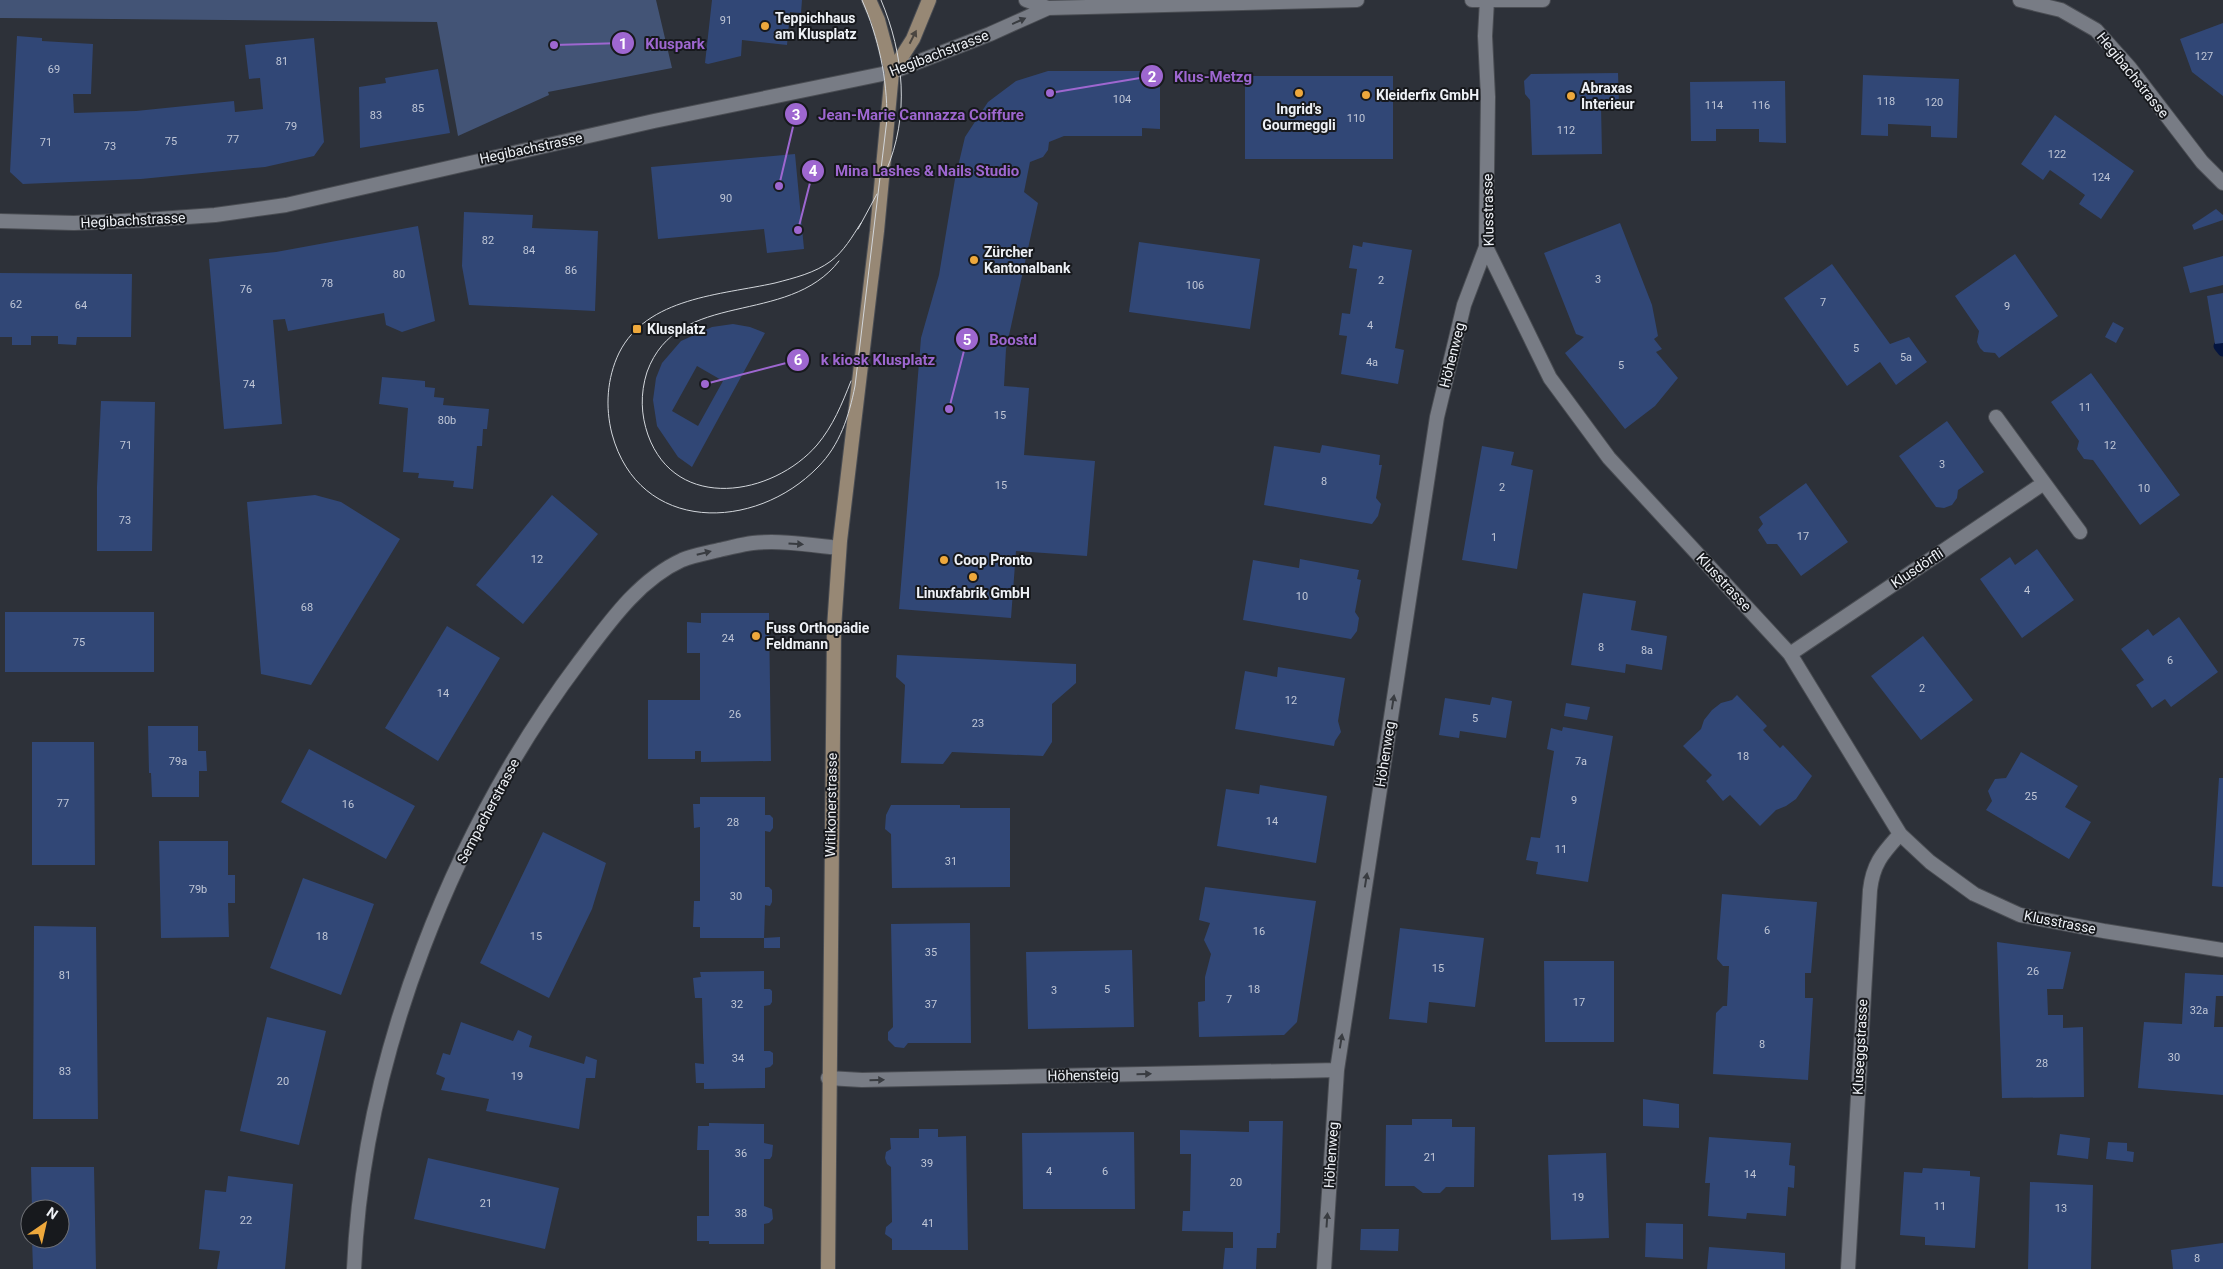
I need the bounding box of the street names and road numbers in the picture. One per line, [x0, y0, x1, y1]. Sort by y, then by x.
street label: Hegibachstrasse [887, 27, 991, 79]
street label: Hegibachstrasse [2094, 29, 2172, 121]
street label: Hegibachstrasse [478, 129, 584, 167]
street label: Klusstrasse [1479, 173, 1497, 247]
street label: Hegibachstrasse [80, 209, 186, 231]
street label: Höhenweg [1436, 321, 1468, 389]
street label: Klusdörfli [1888, 545, 1946, 591]
street label: Klusstrasse [1693, 550, 1755, 614]
street label: Höhenweg [1372, 720, 1398, 788]
street label: Witikonerstrasse [822, 753, 840, 857]
street label: Sempacherstrasse [454, 756, 522, 866]
street label: Klusstrasse [2023, 907, 2097, 937]
street label: Kluseggstrasse [1849, 999, 1871, 1095]
street label: Höhensteig [1047, 1066, 1119, 1084]
street label: Höhenweg [1321, 1121, 1341, 1189]

